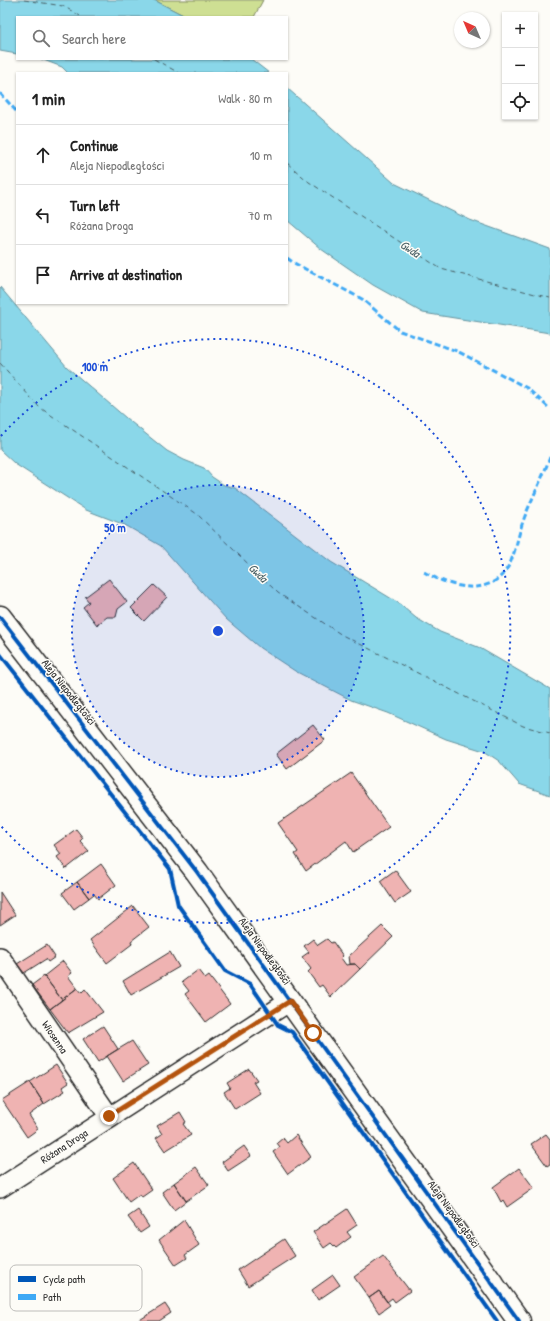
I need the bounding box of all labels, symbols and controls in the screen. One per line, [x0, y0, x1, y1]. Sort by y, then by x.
north arrow [454, 12, 490, 48]
map controls [502, 12, 538, 120]
button: + [502, 12, 538, 48]
search box [16, 16, 288, 60]
icon: search [30, 27, 52, 49]
text: Search here [62, 28, 126, 49]
button: − [502, 48, 538, 84]
button: locate [502, 84, 538, 120]
text: 1 min [32, 87, 65, 110]
text: Walk · 80 m [218, 89, 272, 107]
text: Continue [70, 135, 118, 156]
icon: ahead [32, 144, 54, 166]
text: 10 m [250, 146, 272, 164]
text: Aleja Niepodległości [70, 156, 165, 174]
text: Turn left [70, 195, 120, 216]
icon: left [32, 204, 54, 226]
text: 70 m [248, 206, 272, 224]
text: Różana Droga [70, 216, 133, 234]
water label: Gwda [397, 236, 425, 262]
icon: arrive [32, 264, 54, 286]
text: Arrive at destination [70, 264, 182, 285]
text: 100 m [82, 358, 108, 375]
text: 50 m [104, 519, 126, 536]
water label: Gwda [245, 559, 273, 587]
centre of rings [211, 624, 225, 638]
street label: Aleja Niepodległości [39, 656, 99, 728]
street label: Aleja Niepodległości [236, 915, 294, 987]
street label: Wiosenna [39, 1018, 71, 1057]
route start [304, 1024, 322, 1042]
route end [100, 1107, 118, 1125]
street label: Różana Droga [38, 1125, 91, 1166]
street label: Aleja Niepodległości [425, 1178, 483, 1250]
legend [10, 1265, 142, 1311]
text: Cycle path [43, 1272, 86, 1286]
text: Path [43, 1290, 61, 1304]

